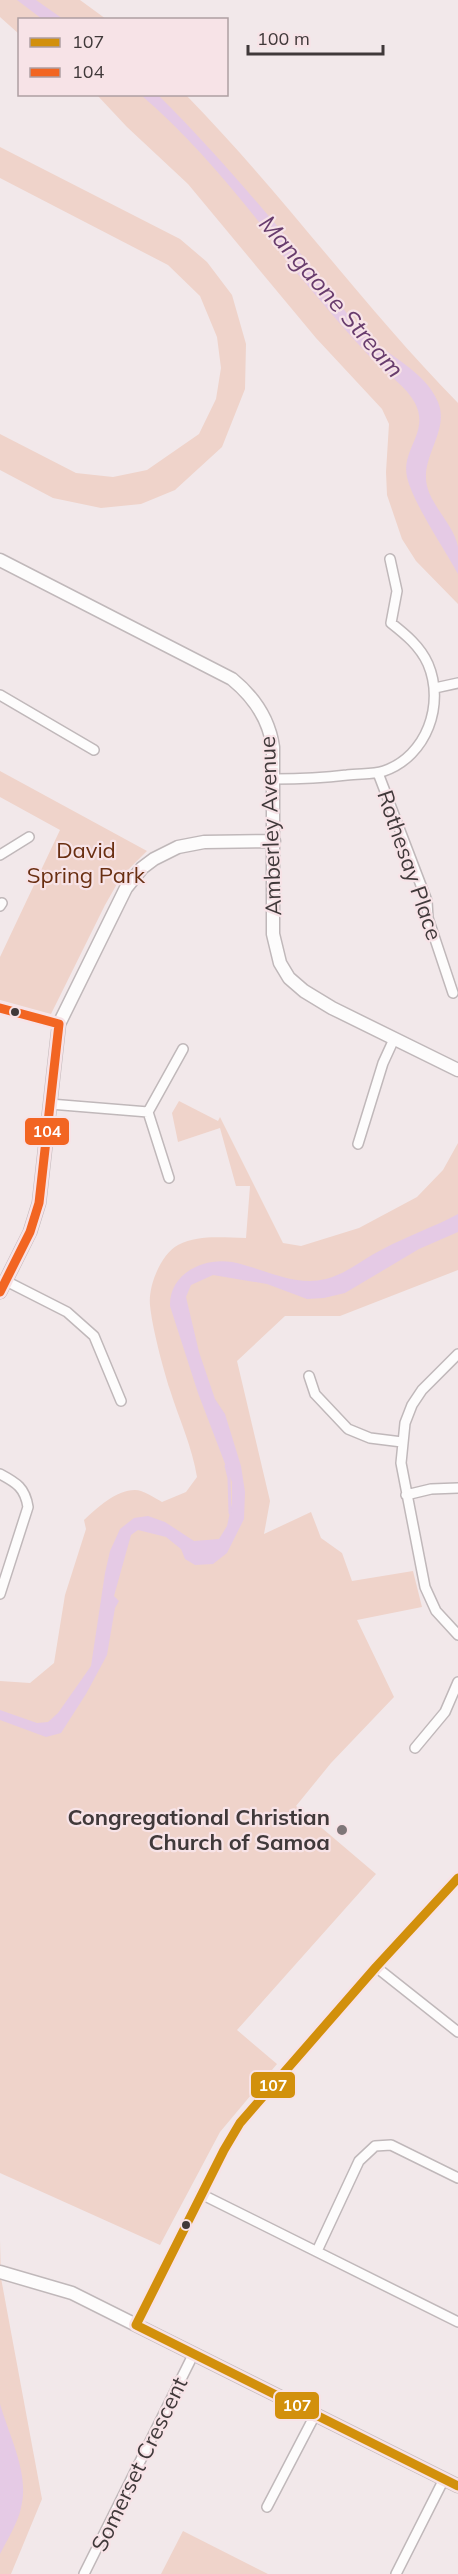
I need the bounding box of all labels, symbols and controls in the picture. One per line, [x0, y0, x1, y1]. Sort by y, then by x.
legend [18, 18, 228, 96]
scale bar [248, 18, 383, 56]
text: 100 m [257, 27, 310, 50]
text: 107 [72, 30, 104, 53]
text: 104 [72, 60, 105, 83]
water label: Mangaone Stream [253, 209, 411, 383]
street label: Amberley Avenue [253, 736, 287, 916]
street label: Rothesay Place [371, 786, 449, 944]
park label: David Spring Park [27, 836, 146, 889]
unlabelled marker [9, 1006, 21, 1018]
line badge: 104 [24, 1117, 70, 1146]
text: 104 [33, 1121, 62, 1141]
place label: Congregational Christian Church of Samoa [67, 1803, 330, 1856]
marker: Congregational Christian Church of Samoa [335, 1823, 349, 1837]
line badge: 107 [250, 2071, 296, 2099]
text: 107 [259, 2075, 287, 2095]
unlabelled marker [180, 2219, 192, 2231]
street label: Somerset Crescent [85, 2372, 194, 2556]
line badge: 107 [274, 2391, 320, 2420]
text: 107 [283, 2395, 311, 2415]

